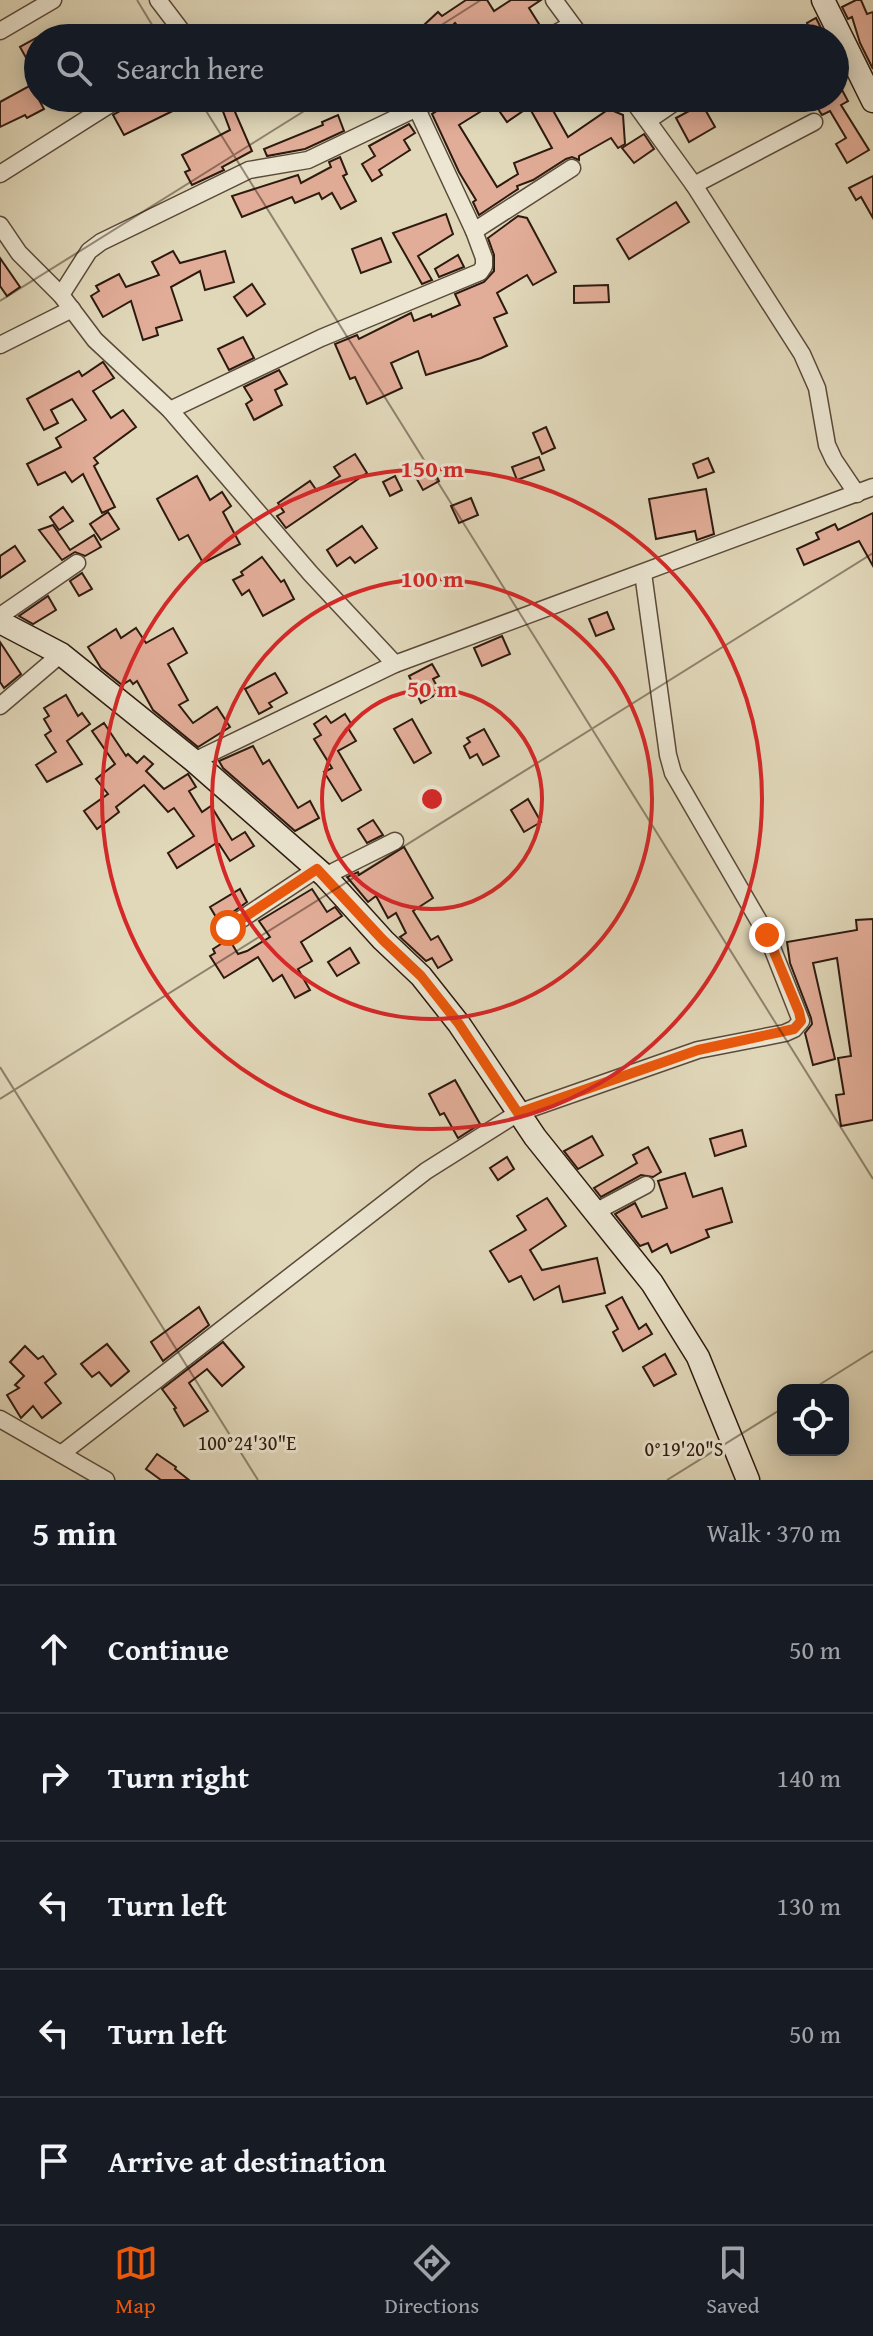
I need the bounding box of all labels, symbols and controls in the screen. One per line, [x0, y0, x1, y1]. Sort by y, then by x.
search box [24, 24, 849, 112]
icon: search [52, 46, 96, 90]
text: Search here [116, 46, 264, 90]
text: 150 m [400, 451, 464, 486]
text: 100 m [400, 561, 464, 596]
text: 50 m [407, 671, 458, 706]
centre of rings [418, 785, 446, 813]
route start [210, 910, 246, 946]
route end [749, 917, 785, 953]
map controls [777, 1384, 849, 1456]
button: locate [777, 1384, 849, 1456]
text: 100°24'30"E [198, 1428, 296, 1457]
text: 0°19'20"S [644, 1434, 724, 1463]
text: 5 min [32, 1508, 117, 1557]
text: Walk · 370 m [707, 1513, 841, 1552]
icon: ahead [32, 1627, 76, 1671]
text: Continue [108, 1627, 229, 1671]
text: 50 m [789, 1630, 841, 1669]
icon: right [32, 1755, 76, 1799]
text: Turn right [108, 1755, 249, 1799]
text: 140 m [776, 1758, 841, 1797]
icon: left [32, 1883, 76, 1927]
text: Turn left [108, 1883, 227, 1927]
text: 130 m [776, 1886, 841, 1925]
icon: left [32, 2011, 76, 2055]
text: Turn left [108, 2011, 227, 2055]
text: 50 m [789, 2014, 841, 2053]
icon: arrive [32, 2139, 76, 2183]
text: Arrive at destination [108, 2139, 386, 2183]
tab: Map [114, 2241, 158, 2321]
tab: Directions [385, 2241, 479, 2321]
tab: Saved [706, 2241, 759, 2321]

